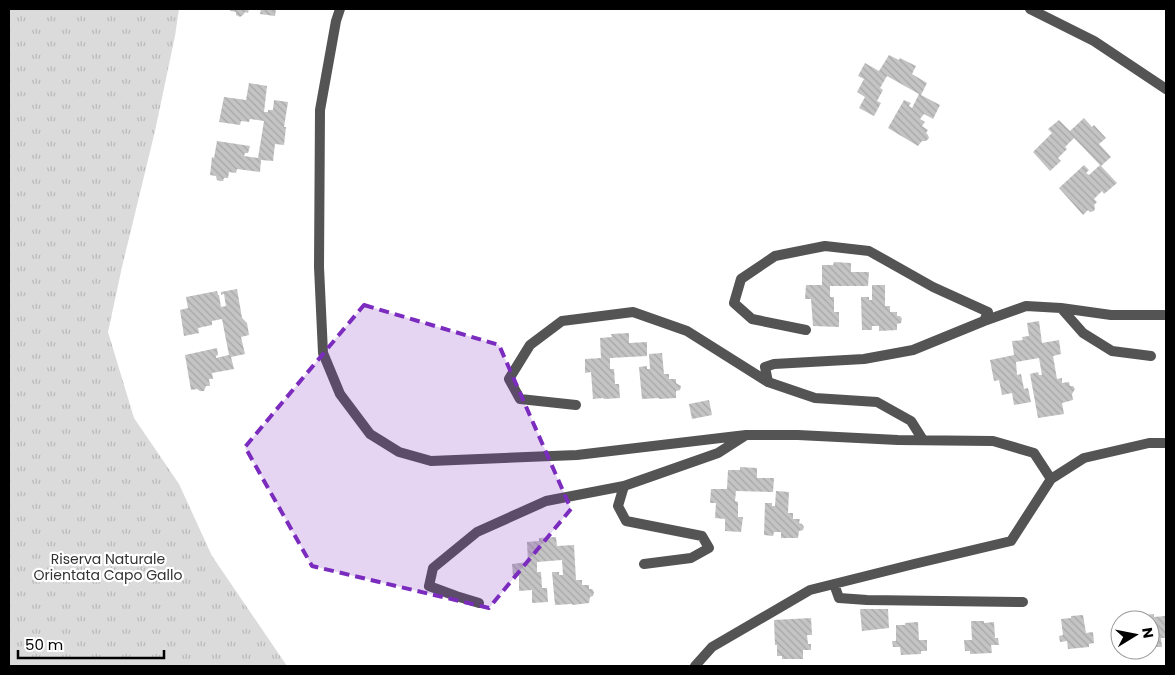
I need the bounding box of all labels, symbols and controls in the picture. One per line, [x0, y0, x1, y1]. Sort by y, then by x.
park label: Riserva Naturale Orientata Capo Gallo [34, 549, 182, 585]
north arrow [1110, 610, 1160, 660]
text: N [1137, 626, 1159, 640]
scale bar [18, 628, 164, 660]
text: 50 m [25, 634, 63, 655]

